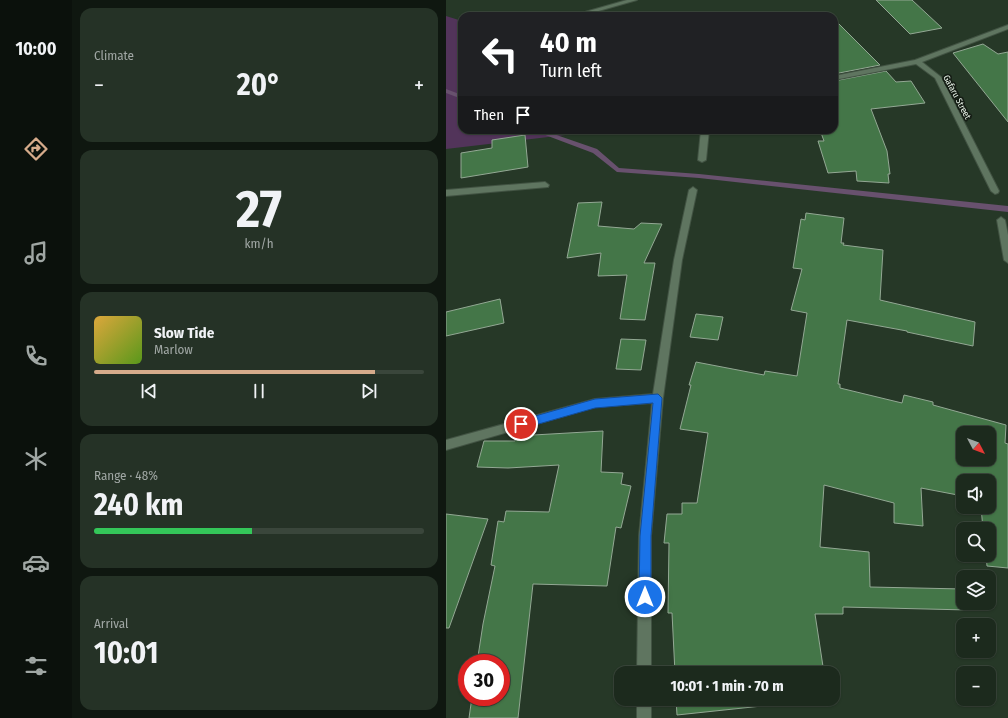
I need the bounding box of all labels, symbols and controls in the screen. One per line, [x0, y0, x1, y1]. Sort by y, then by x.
text: 40 m [540, 26, 597, 59]
icon: left [474, 28, 526, 80]
text: 10:00 [15, 38, 57, 60]
text: Climate [94, 48, 134, 63]
text: Turn left [540, 60, 602, 82]
text: 20° [237, 67, 281, 103]
text: − [94, 72, 104, 99]
text: + [414, 72, 424, 99]
street label: Gafaru Street [941, 73, 973, 121]
icon: arrive [512, 104, 534, 126]
text: Then [474, 106, 504, 124]
icon: directions [22, 135, 50, 163]
text: 27 [236, 178, 282, 241]
text: km/h [245, 236, 274, 251]
icon: music [22, 239, 50, 267]
text: Slow Tide [154, 324, 214, 342]
icon: phone [22, 342, 50, 370]
text: Marlow [154, 342, 193, 357]
icon: previous [138, 380, 160, 402]
icon: pause [248, 380, 270, 402]
icon: next [358, 380, 380, 402]
pin [504, 407, 538, 441]
icon: arrive [510, 413, 532, 435]
north arrow [956, 426, 996, 466]
map controls [956, 426, 996, 706]
icon: climate [22, 445, 50, 473]
text: Range · 48% [94, 468, 158, 483]
button: sound [956, 474, 996, 514]
text: 240 km [94, 487, 184, 523]
button: search [956, 522, 996, 562]
icon: car [22, 549, 50, 577]
button: layers [956, 570, 996, 610]
position arrow [624, 576, 666, 618]
text: Arrival [94, 616, 128, 631]
button: + [956, 618, 996, 658]
text: 10:01 [94, 635, 158, 671]
icon: filters [22, 652, 50, 680]
speed limit sign: 30 [458, 654, 510, 706]
button: − [956, 666, 996, 706]
text: 10:01 · 1 min · 70 m [670, 677, 784, 695]

